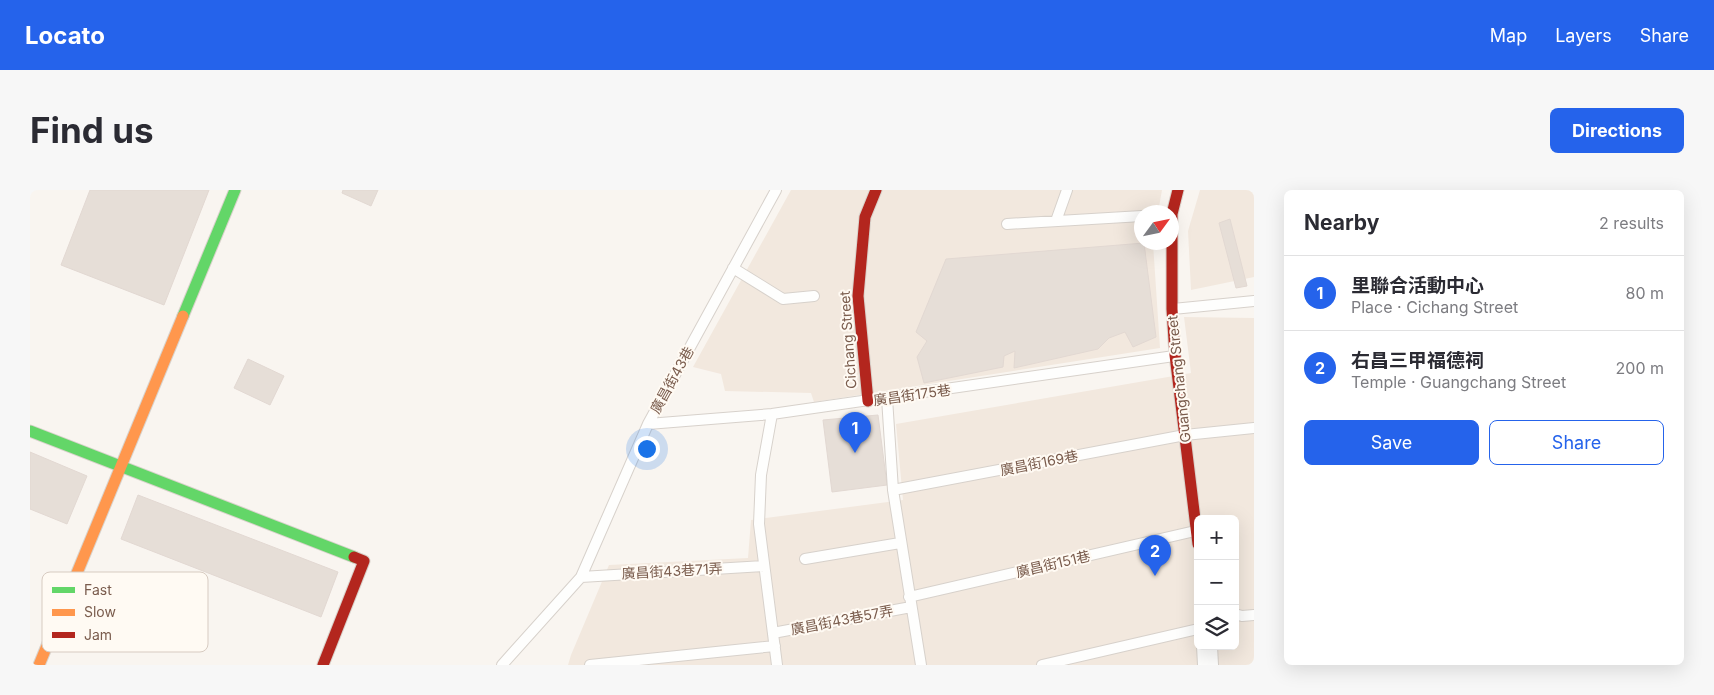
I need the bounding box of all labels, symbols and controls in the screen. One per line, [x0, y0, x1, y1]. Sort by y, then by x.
text: Locato [25, 21, 105, 50]
text: Map [1490, 25, 1527, 46]
text: Layers [1555, 25, 1612, 46]
text: Share [1640, 25, 1689, 46]
button: Directions [1550, 108, 1684, 153]
text: Find us [30, 109, 154, 151]
north arrow [1134, 205, 1179, 250]
text: Nearby [1304, 210, 1379, 235]
text: 2 results [1599, 213, 1664, 233]
text: 里聯合活動中心 [1351, 274, 1484, 297]
text: 1 [1317, 283, 1323, 303]
text: 80 m [1625, 283, 1664, 303]
street label: Cichang Street [836, 290, 859, 390]
text: Place · Cichang Street [1351, 297, 1518, 317]
street label: Guangchang Street [1163, 314, 1194, 444]
street label: 廣昌街43巷 [646, 343, 697, 416]
text: 右昌三甲福德祠 [1351, 349, 1484, 372]
text: 2 [1315, 358, 1325, 378]
text: 200 m [1616, 358, 1664, 378]
text: Temple · Guangchang Street [1351, 372, 1566, 392]
street label: 廣昌街175巷 [872, 381, 952, 408]
pin: 1 [839, 412, 871, 453]
button: Save [1304, 420, 1479, 465]
button: Share [1489, 420, 1664, 465]
your location [634, 436, 660, 462]
street label: 廣昌街169巷 [998, 447, 1079, 478]
map controls [1194, 515, 1239, 650]
button: + [1194, 515, 1239, 560]
pin: 2 [1139, 535, 1171, 576]
street label: 廣昌街151巷 [1014, 547, 1092, 580]
street label: 廣昌街43巷71弄 [621, 559, 723, 582]
button: − [1194, 560, 1239, 605]
legend [42, 572, 208, 652]
text: Fast [84, 581, 112, 598]
street label: 廣昌街43巷57弄 [789, 601, 895, 638]
text: Slow [84, 603, 116, 620]
button: layers [1194, 605, 1239, 650]
text: Jam [84, 626, 112, 643]

